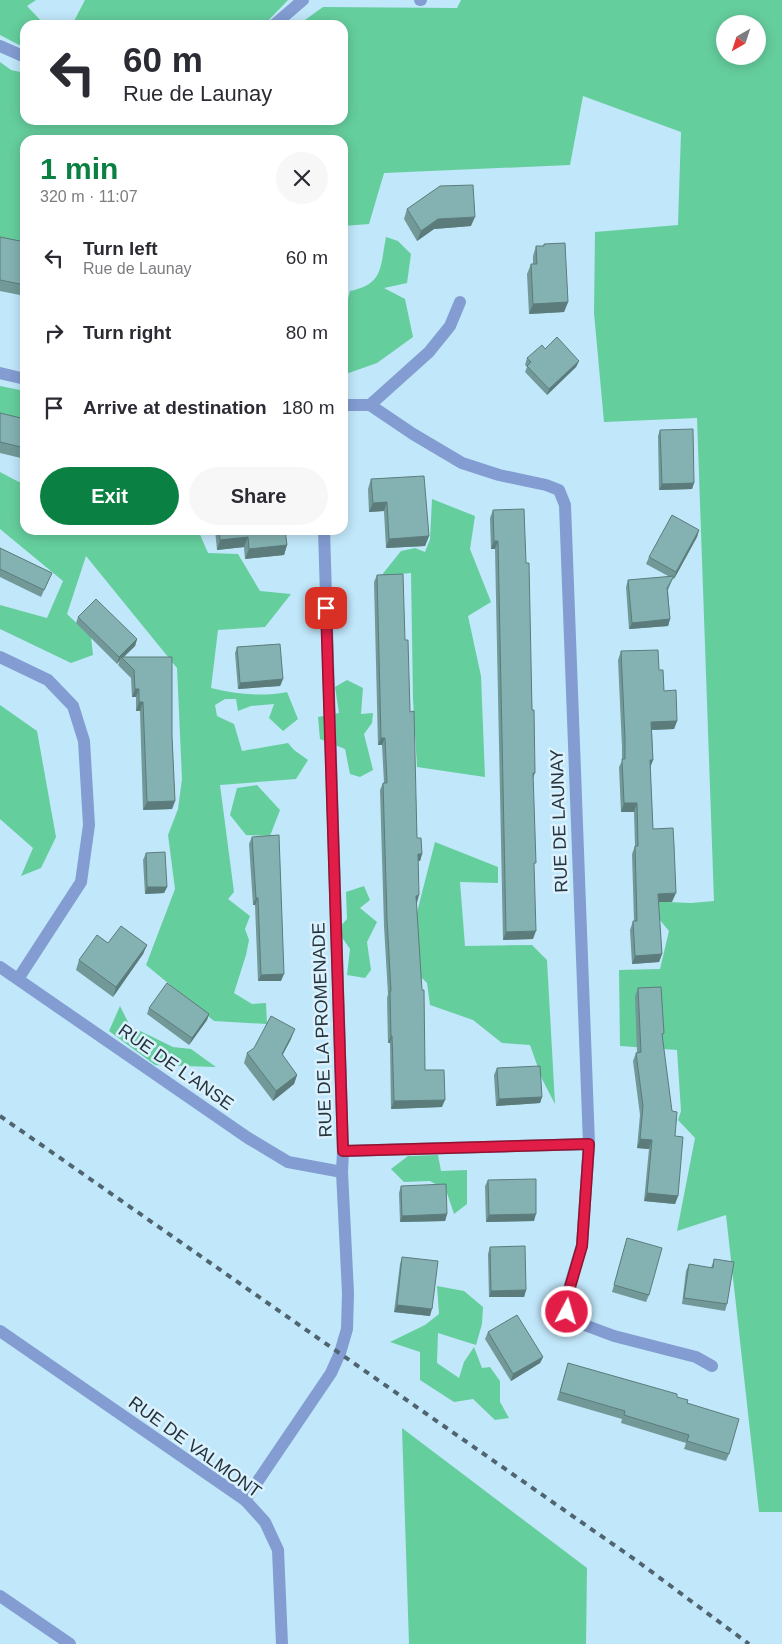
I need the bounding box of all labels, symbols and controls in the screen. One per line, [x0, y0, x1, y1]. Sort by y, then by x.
north arrow [716, 15, 766, 65]
map controls [716, 15, 766, 65]
icon: left [40, 40, 105, 105]
text: 60 m [123, 40, 203, 79]
text: Rue de Launay [123, 81, 272, 106]
text: 1 min [40, 152, 118, 185]
button: close [276, 152, 328, 204]
text: 320 m · 11:07 [40, 188, 138, 205]
text: Turn left [83, 238, 158, 259]
icon: left [40, 244, 68, 272]
text: 60 m [286, 247, 328, 268]
text: Rue de Launay [83, 260, 192, 277]
icon: right [40, 319, 68, 347]
text: Turn right [83, 322, 171, 343]
text: 80 m [286, 322, 328, 343]
icon: arrive [40, 394, 68, 422]
text: Arrive at destination [83, 397, 267, 418]
text: 180 m [282, 397, 335, 418]
button: Exit [40, 467, 179, 525]
button: Share [189, 467, 328, 525]
pin [305, 587, 347, 629]
icon: arrive [312, 594, 340, 622]
street label: RUE DE LAUNAY [546, 749, 572, 893]
street label: RUE DE LA PROMENADE [308, 922, 336, 1138]
street label: RUE DE L'ANSE [115, 1020, 237, 1114]
position arrow [540, 1285, 592, 1337]
street label: RUE DE VALMONT [125, 1392, 265, 1502]

